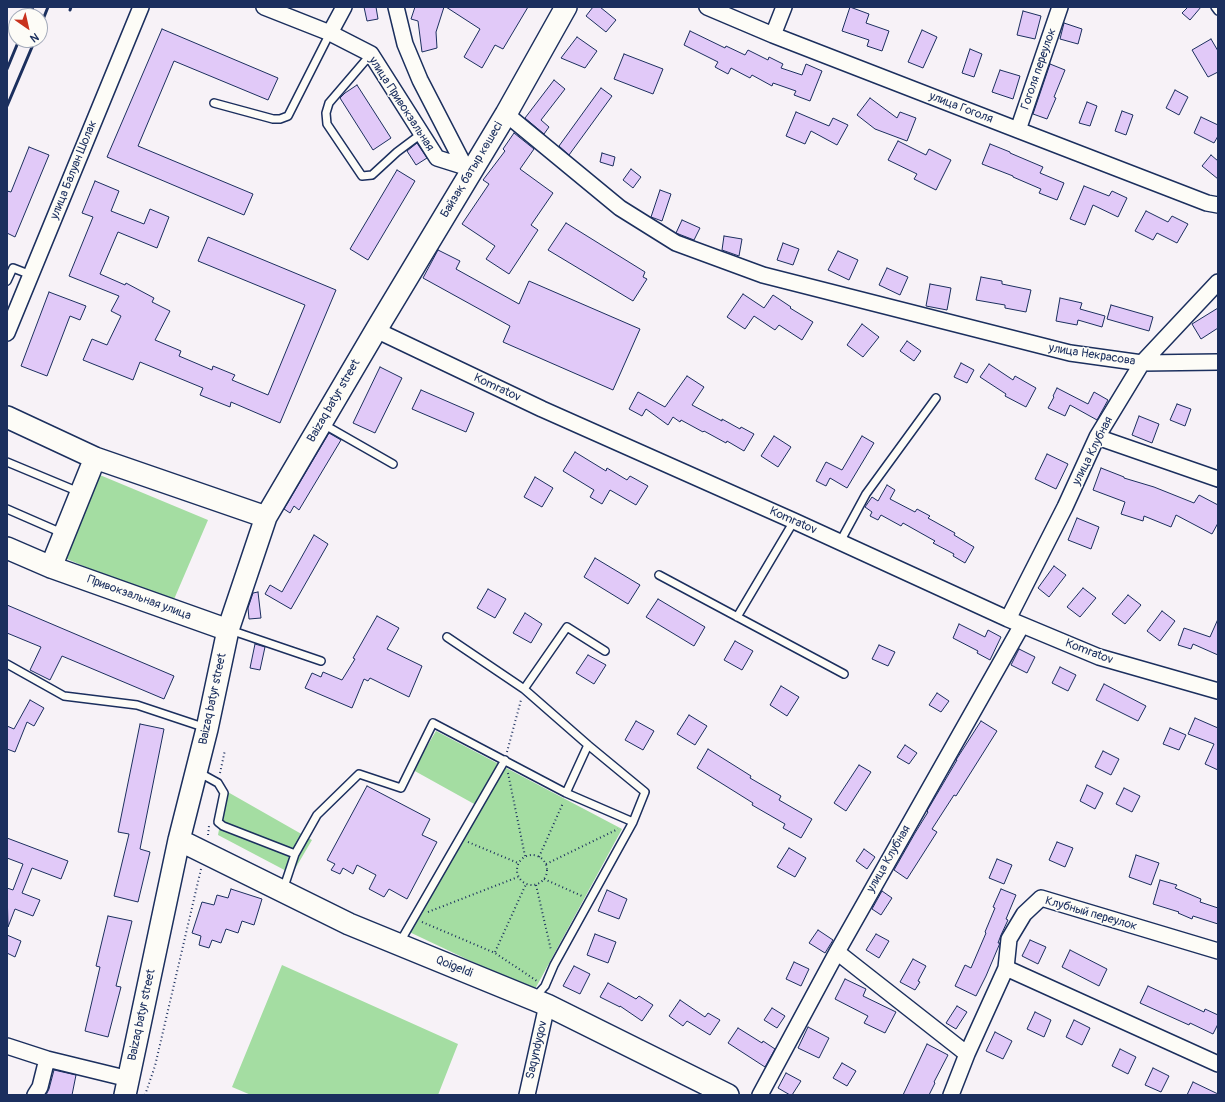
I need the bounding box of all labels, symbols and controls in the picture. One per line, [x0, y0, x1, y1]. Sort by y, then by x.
north arrow [8, 8, 48, 48]
street label: Гоголя переулок [1018, 26, 1060, 112]
text: N [28, 30, 41, 45]
street label: улица Привокзальная [365, 54, 437, 154]
street label: улица Гоголя [927, 89, 995, 127]
street label: улица Балуан Шолак [48, 119, 100, 221]
street label: Байзақ батыр көшесі [438, 119, 506, 221]
street label: улица Некрасова [1048, 341, 1136, 369]
street label: Baizaq batyr street [304, 357, 364, 445]
street label: Komratov [471, 371, 523, 405]
street label: улица Клубная [1070, 414, 1116, 488]
street label: Komratov [767, 504, 819, 538]
street label: Привокзальная улица [85, 572, 193, 624]
street label: Komratov [1063, 636, 1115, 668]
street label: Baizaq batyr street [196, 652, 230, 746]
street label: улица Клубная [864, 823, 914, 895]
street label: Клубный переулок [1043, 894, 1139, 934]
street label: Qoigeldi [433, 953, 475, 981]
street label: Baizaq batyr street [125, 968, 159, 1062]
street label: Saqyndyqov [523, 1019, 551, 1081]

